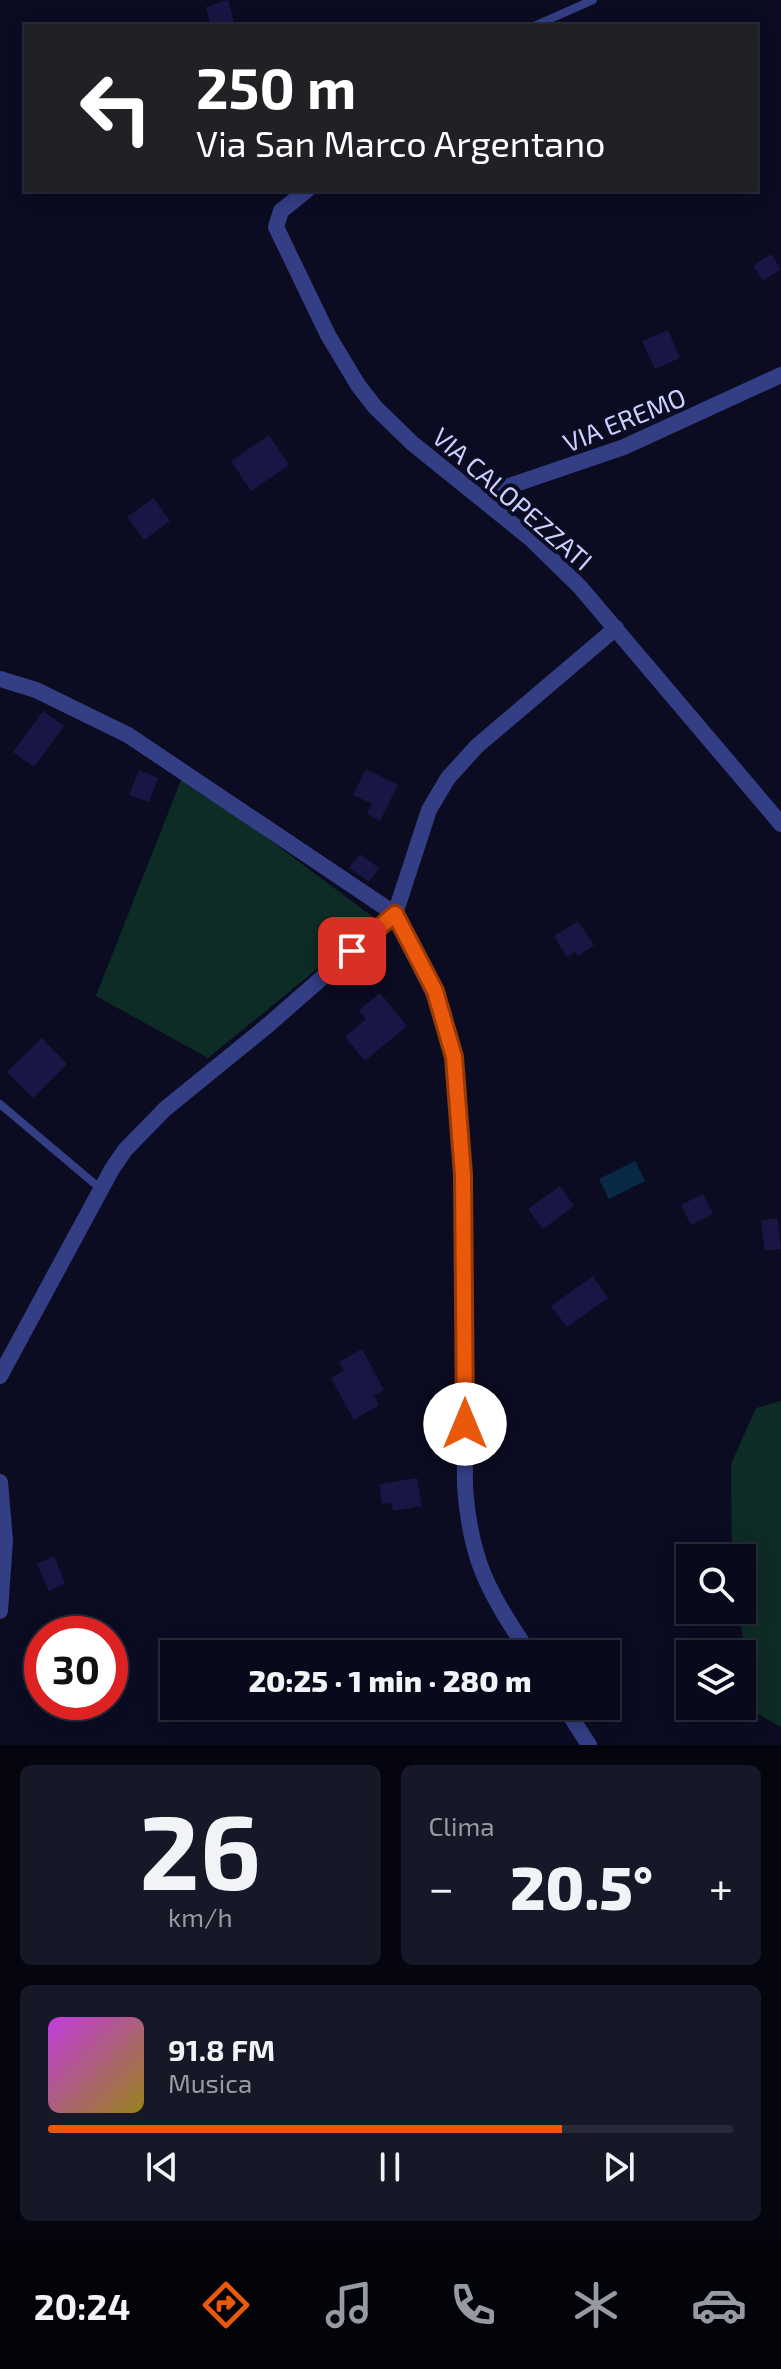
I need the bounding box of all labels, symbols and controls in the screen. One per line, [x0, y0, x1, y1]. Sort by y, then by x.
text: 250 m [196, 53, 356, 120]
icon: left [64, 56, 168, 160]
text: Via San Marco Argentano [196, 121, 606, 164]
street label: VIA EREMO [558, 380, 690, 458]
street label: VIA CALOPEZZATI [427, 420, 599, 576]
pin [318, 917, 386, 985]
icon: arrive [330, 929, 374, 973]
position arrow [423, 1382, 507, 1466]
map controls [676, 1544, 756, 1720]
button: search [676, 1544, 756, 1624]
speed limit sign: 30 [24, 1616, 128, 1720]
button: layers [676, 1640, 756, 1720]
text: 20:25 · 1 min · 280 m [248, 1662, 532, 1698]
text: 26 [139, 1786, 261, 1911]
text: Clima [429, 1810, 495, 1841]
text: 20.5° [510, 1850, 653, 1922]
text: − [429, 1860, 454, 1913]
text: + [709, 1860, 733, 1913]
text: km/h [168, 1901, 233, 1932]
text: 91.8 FM [168, 2031, 275, 2067]
text: Musica [168, 2067, 252, 2098]
icon: previous [140, 2145, 184, 2189]
icon: pause [368, 2145, 412, 2189]
icon: next [597, 2145, 641, 2189]
icon: directions [198, 2277, 254, 2333]
icon: music [321, 2277, 377, 2333]
icon: phone [445, 2277, 501, 2333]
icon: climate [568, 2277, 624, 2333]
icon: car [691, 2277, 747, 2333]
text: 20:24 [34, 2284, 130, 2327]

